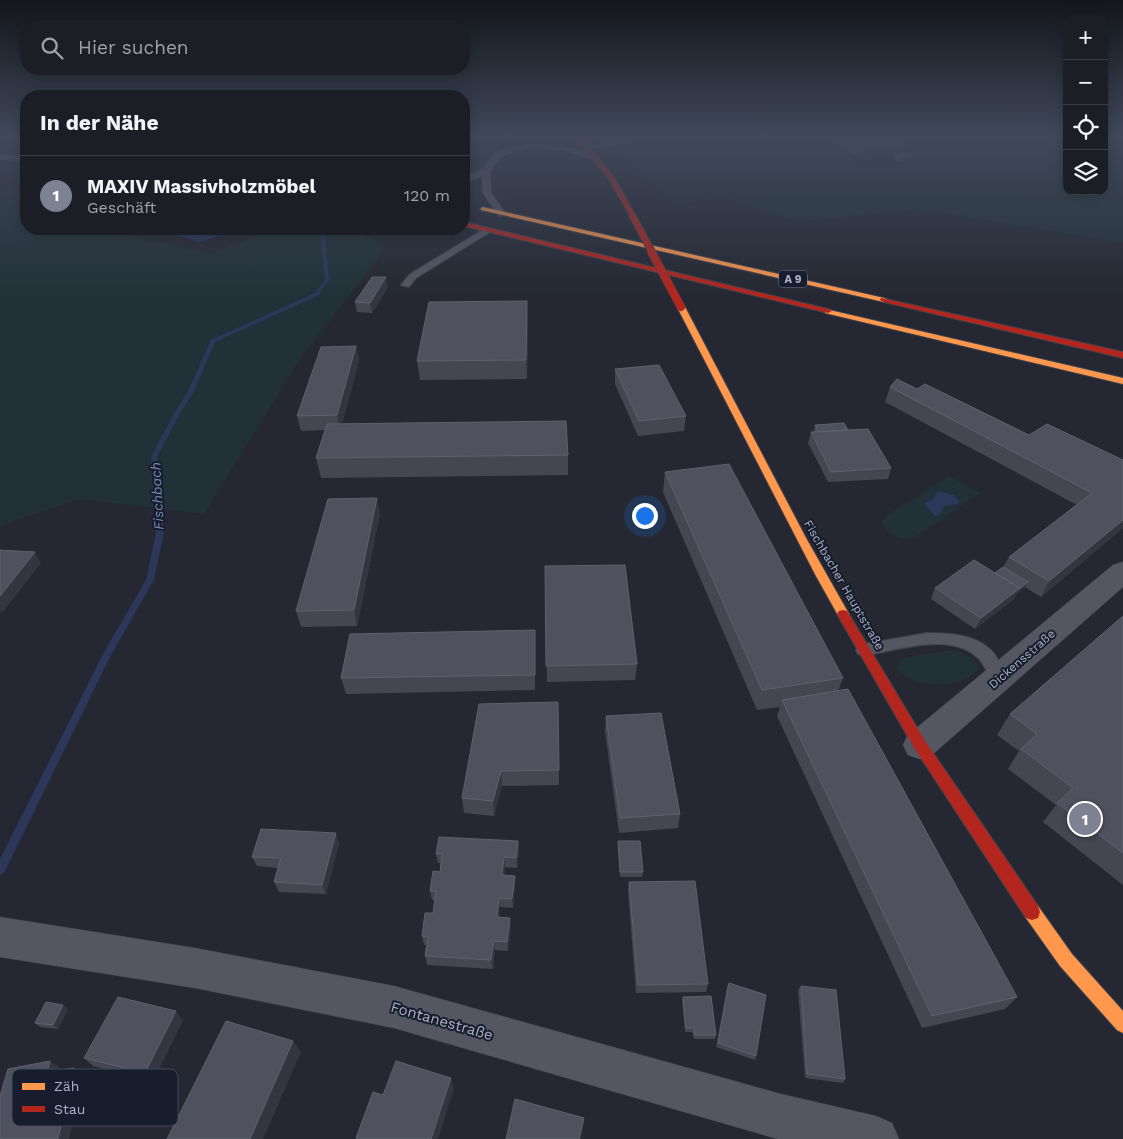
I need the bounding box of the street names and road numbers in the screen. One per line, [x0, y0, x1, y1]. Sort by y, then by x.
road number: A 9 [779, 270, 807, 288]
street label: Fischbacher Hauptstraße [801, 518, 887, 653]
street label: Dickensstraße [986, 626, 1058, 691]
street label: Fontanestraße [389, 998, 495, 1044]

